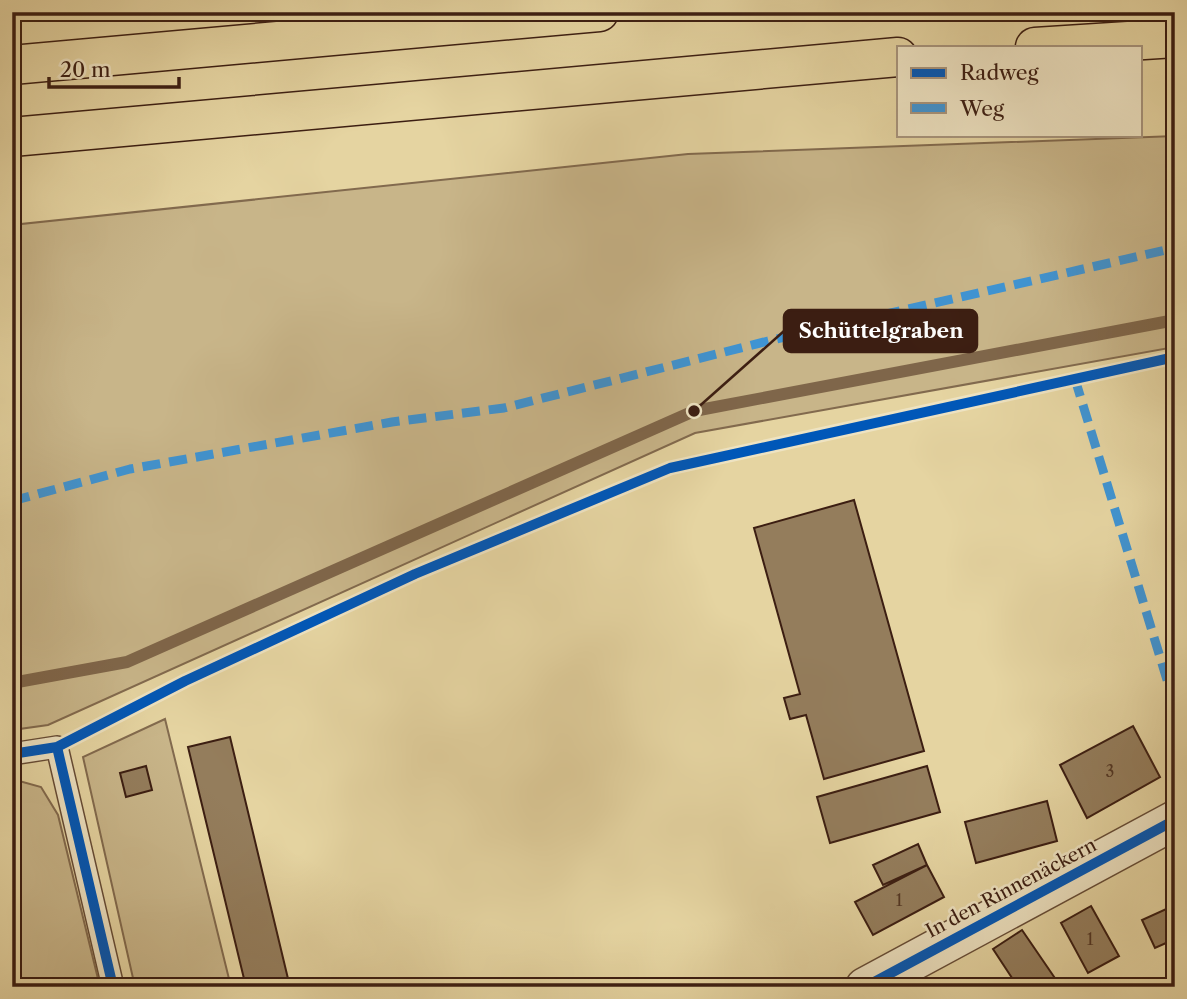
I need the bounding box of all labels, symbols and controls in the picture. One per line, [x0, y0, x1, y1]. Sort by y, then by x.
scale bar [49, 46, 178, 90]
legend [897, 46, 1142, 136]
text: 20 m [60, 57, 111, 82]
text: Radweg [960, 60, 1040, 85]
text: Weg [959, 96, 1005, 121]
callout: Schüttelgraben [784, 310, 977, 352]
text: Schüttelgraben [798, 318, 964, 343]
house number: 3 [1106, 761, 1114, 781]
street label: In den Rinnenäckern [922, 833, 1100, 943]
house number: 1 [896, 890, 903, 910]
house number: 1 [1087, 929, 1094, 949]

